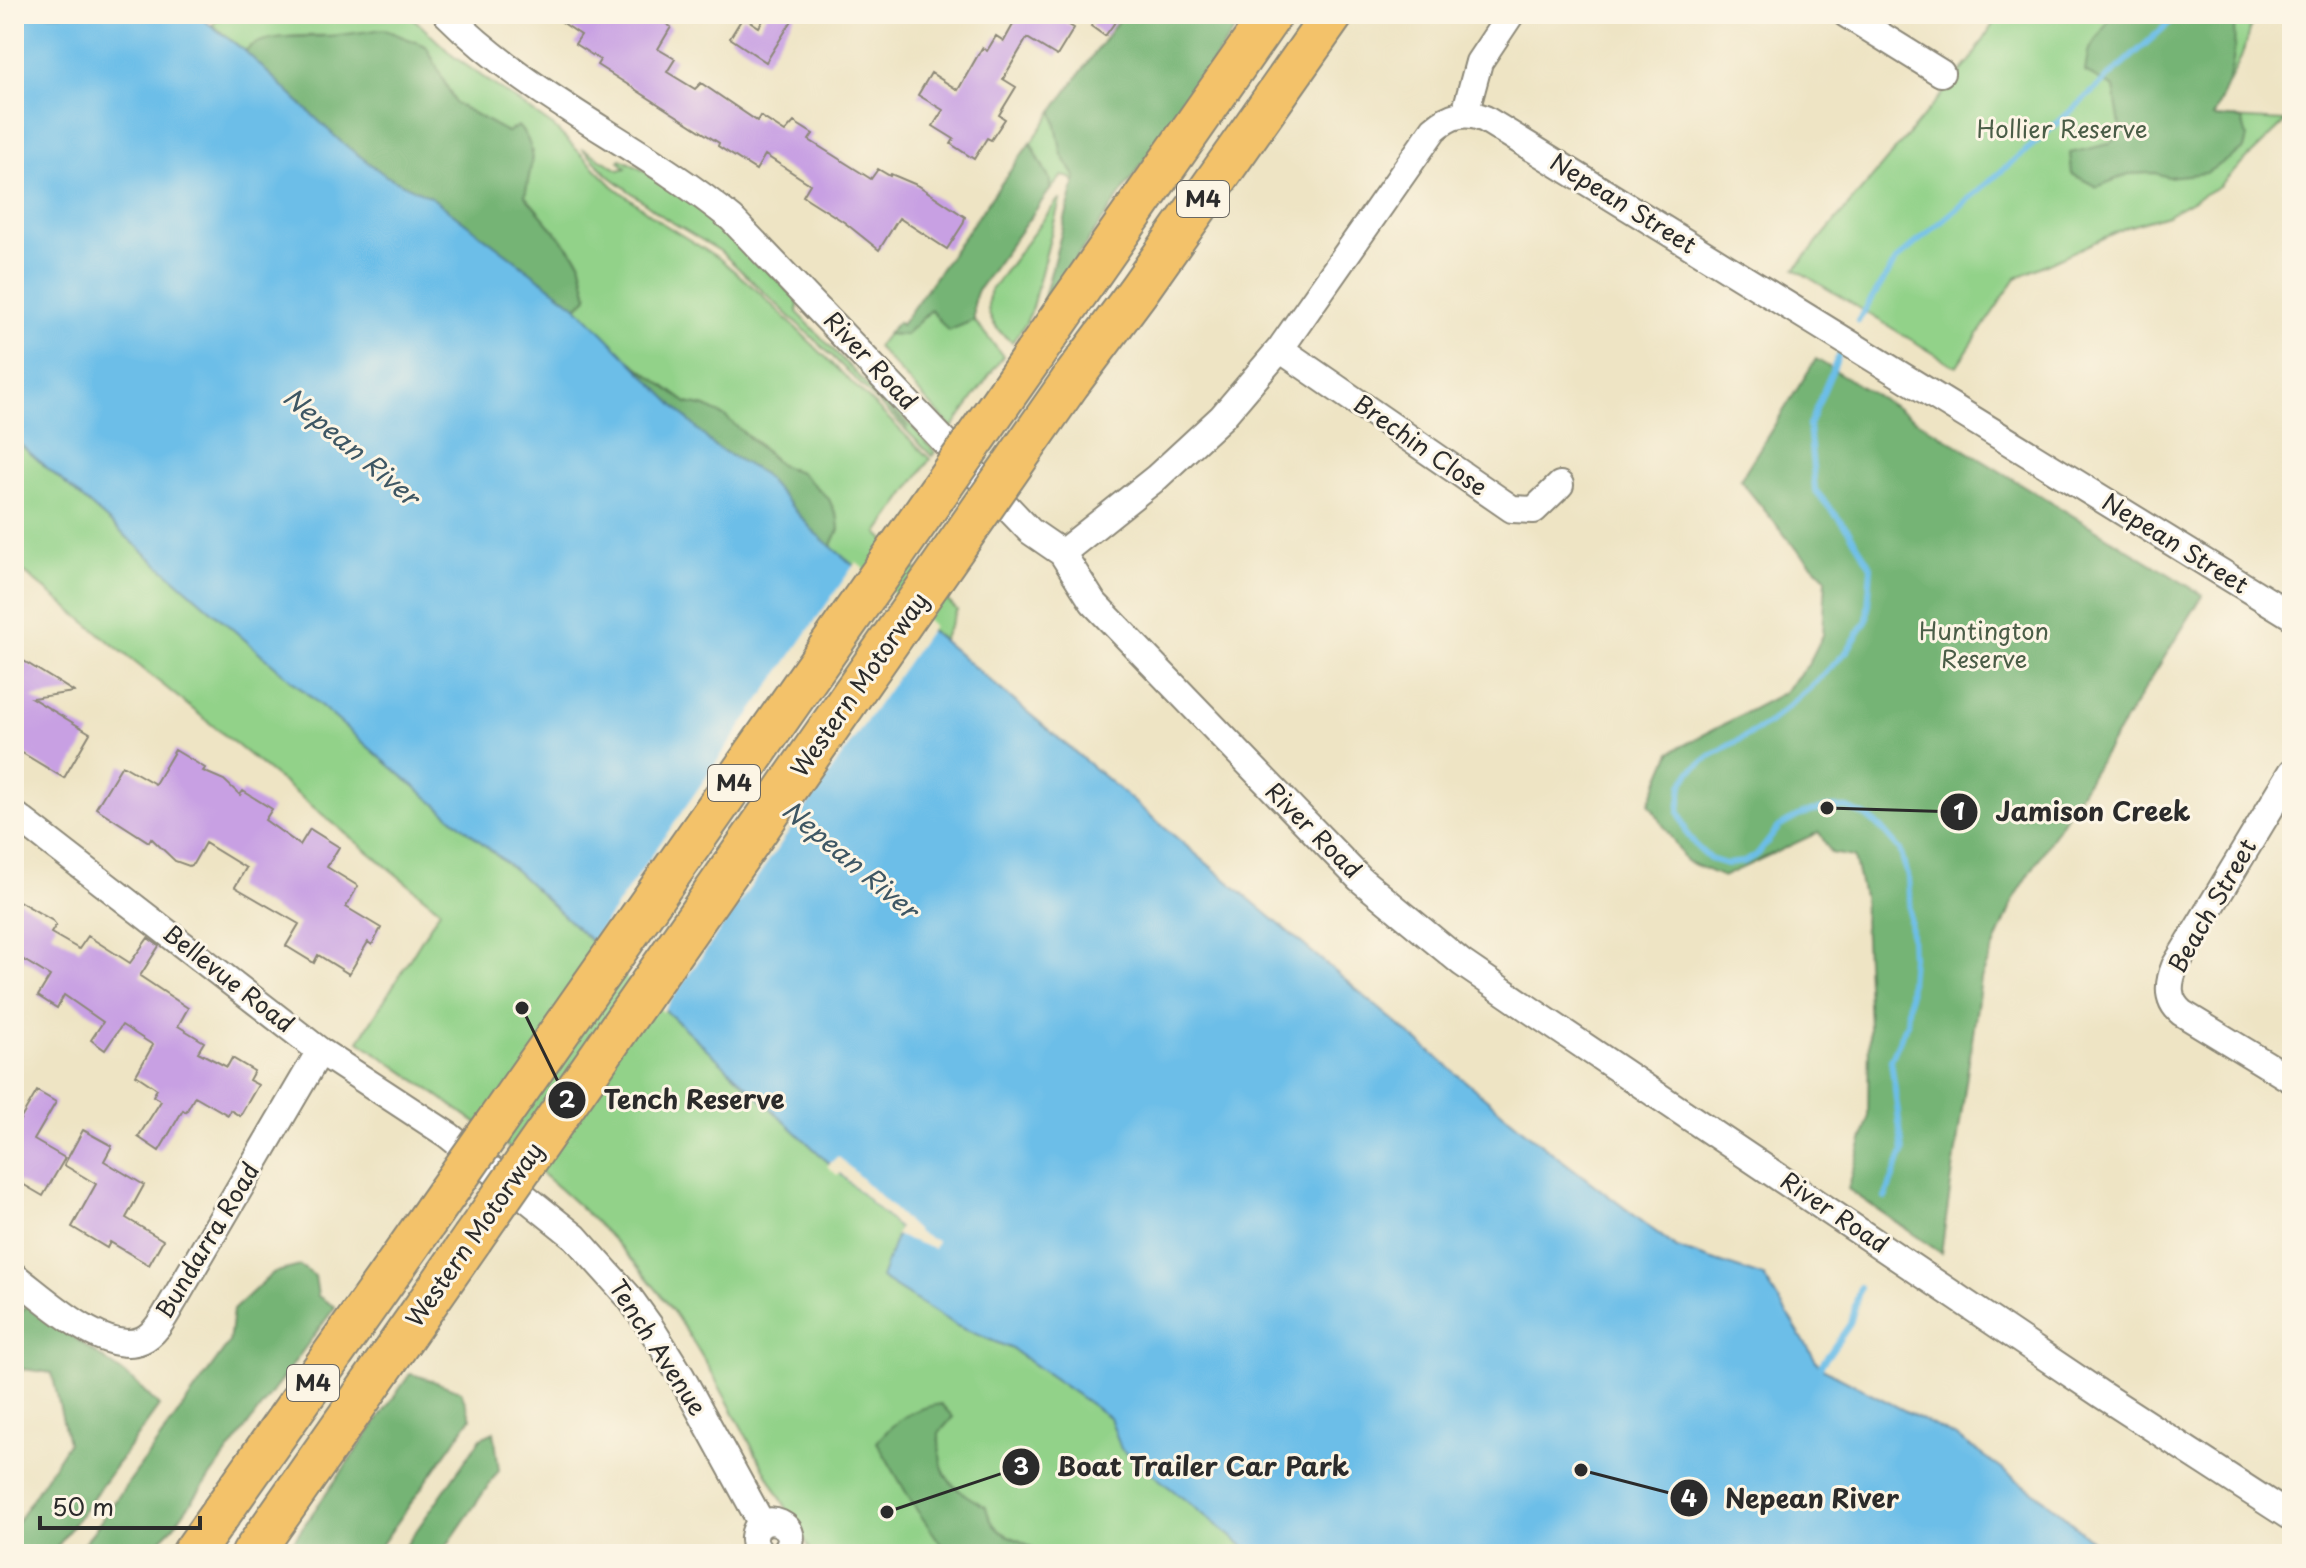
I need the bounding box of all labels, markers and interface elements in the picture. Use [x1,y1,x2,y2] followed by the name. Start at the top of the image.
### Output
[1976,110,2148,146] park label: Hollier Reserve
[1544,143,1704,262] street label: Nepean Street
[1177,181,1229,217] road number: M4
[816,302,927,417] street label: River Road
[275,377,431,516] water label: Nepean River
[1347,385,1495,504] street label: Brechin Close
[2096,483,2256,602] street label: Nepean Street
[781,584,936,784] street label: Western Motorway
[1919,612,2049,676] park label: Huntington Reserve
[708,765,760,801] road number: M4
[1258,773,1371,886] street label: River Road
[1939,787,2206,837] callout: Jamison Creek
[774,790,930,929] water label: Nepean River
[1996,791,2190,830] text: Jamison Creek
[1953,792,1965,828] text: 1
[2158,831,2264,979] street label: Beach Street
[156,914,303,1040] street label: Bellevue Road
[547,1075,800,1125] callout: Tench Reserve
[603,1079,785,1118] text: Tench Reserve
[559,1080,576,1116] text: 2
[396,1134,551,1334] street label: Western Motorway
[146,1155,267,1325] street label: Bundarra Road
[1774,1162,1897,1261] street label: River Road
[601,1272,716,1422] street label: Tench Avenue
[287,1365,339,1401] road number: M4
[1001,1442,1365,1492] callout: Boat Trailer Car Park
[1057,1446,1349,1485] text: Boat Trailer Car Park
[1013,1447,1029,1483] text: 3
[1669,1473,1915,1523] callout: Nepean River
[1725,1478,1900,1517] text: Nepean River
[1681,1479,1697,1515] text: 4
[40,1480,200,1530] scale bar
[52,1488,114,1524] text: 50 m

